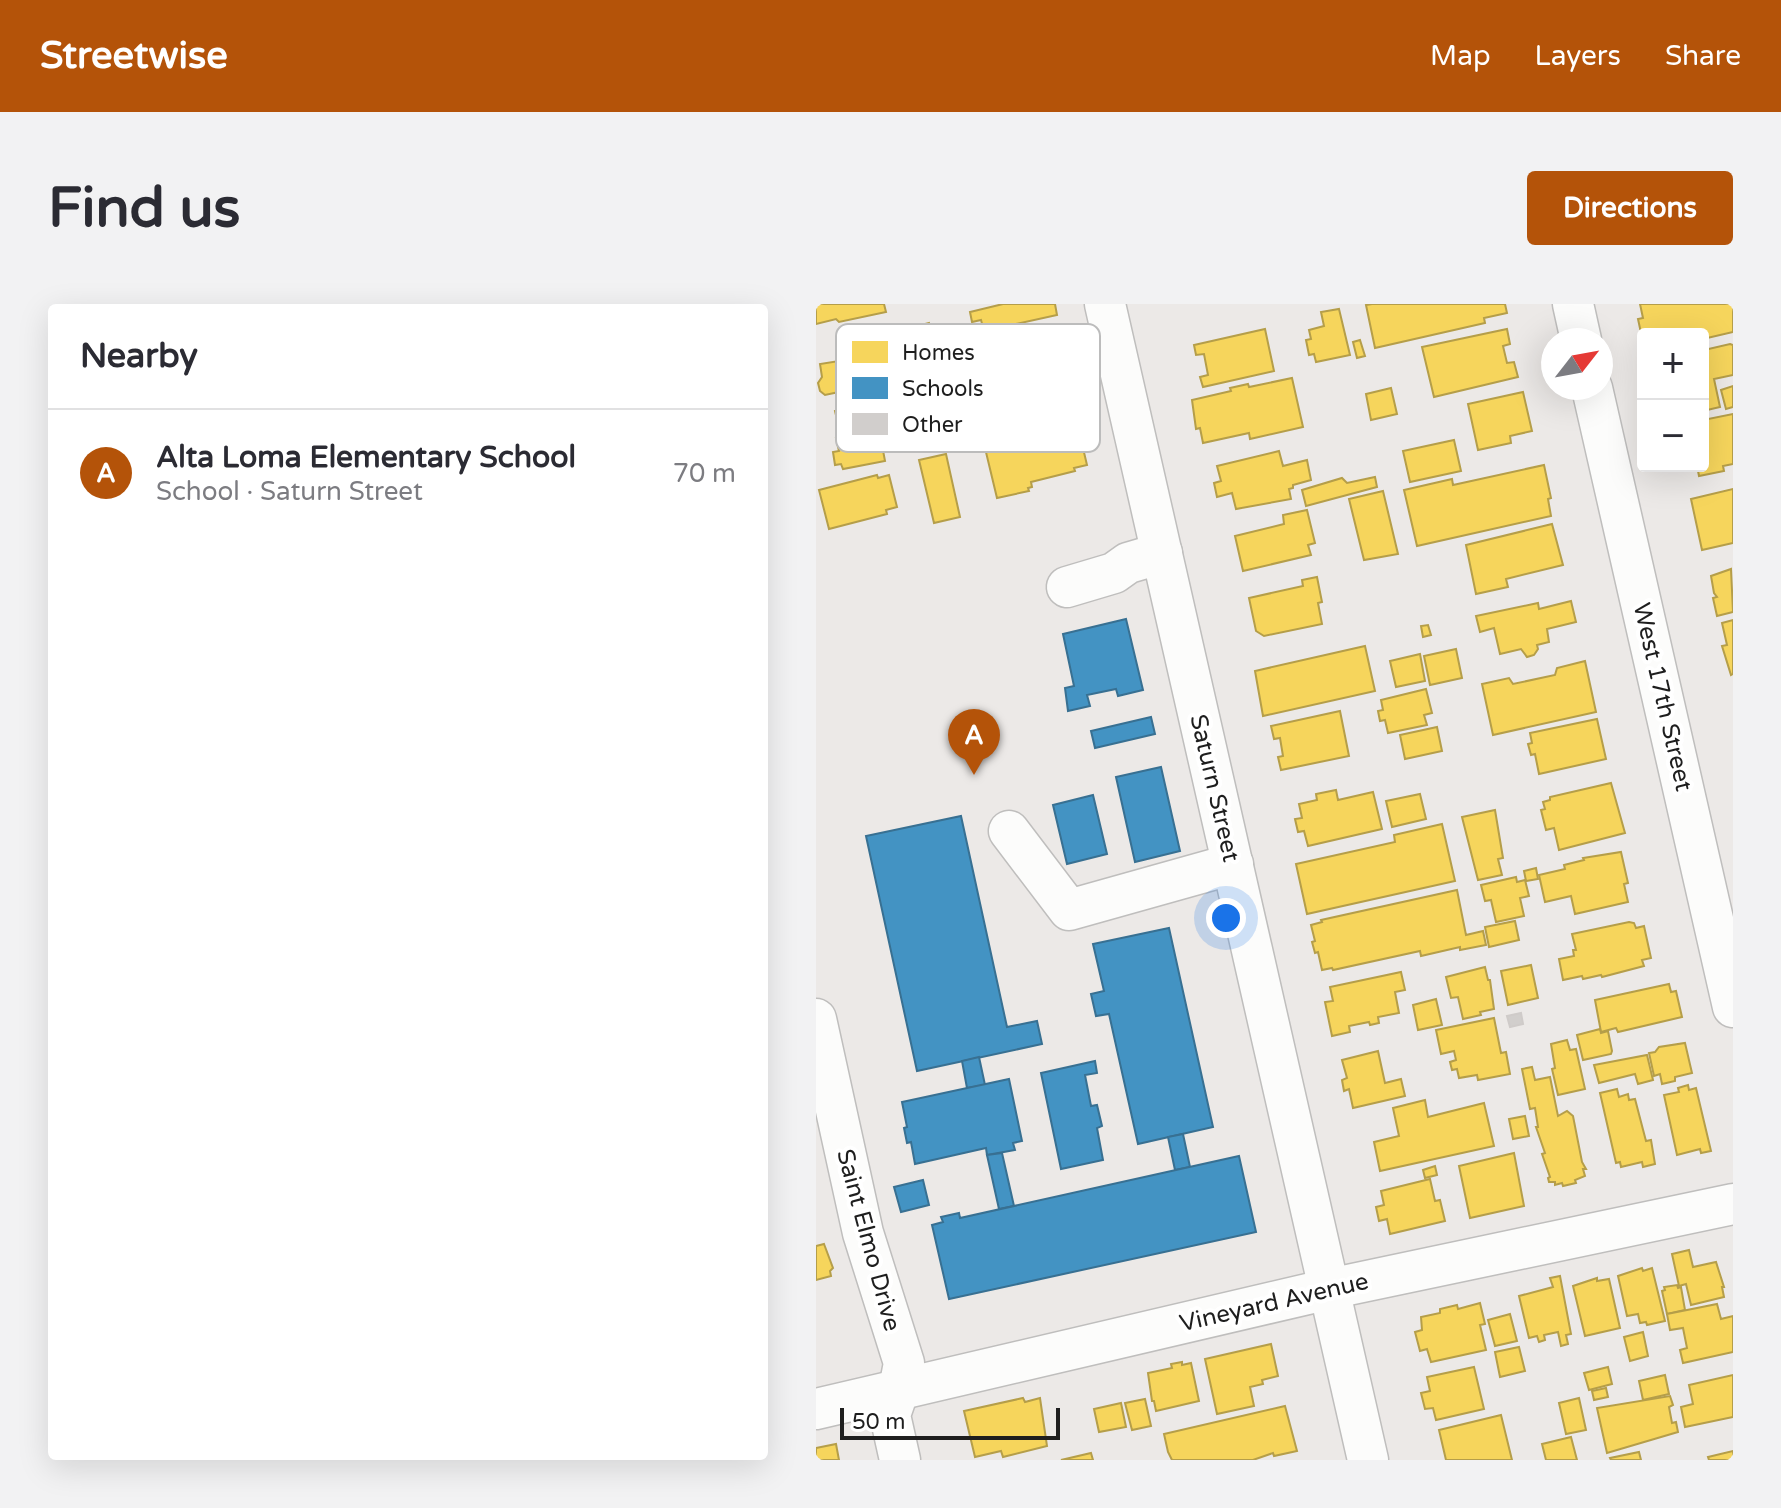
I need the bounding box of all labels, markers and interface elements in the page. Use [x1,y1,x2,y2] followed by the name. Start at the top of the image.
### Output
[40,33,228,79] text: Streetwise
[1430,39,1491,73] text: Map
[1535,39,1621,73] text: Layers
[1665,39,1741,73] text: Share
[1527,171,1733,245] button: Directions
[48,175,240,242] text: Find us
[836,324,1100,452] legend
[1541,328,1613,400] north arrow
[1637,328,1709,472] map controls
[1637,328,1709,400] button: +
[80,336,198,377] text: Nearby
[902,340,975,366] text: Homes
[902,376,983,402] text: Schools
[1637,400,1709,472] button: −
[902,412,963,438] text: Other
[156,439,576,476] text: Alta Loma Elementary School
[96,458,116,489] text: A
[673,458,736,489] text: 70 m
[156,476,423,507] text: School · Saturn Street
[1627,600,1698,794] street label: West 17th Street
[948,709,1000,775] pin: A
[1183,712,1246,865] street label: Saturn Street
[1206,898,1246,938] your location
[830,1146,907,1334] street label: Saint Elmo Drive
[1177,1267,1371,1338] street label: Vineyard Avenue
[840,1404,1060,1440] scale bar
[852,1409,906,1435] text: 50 m

